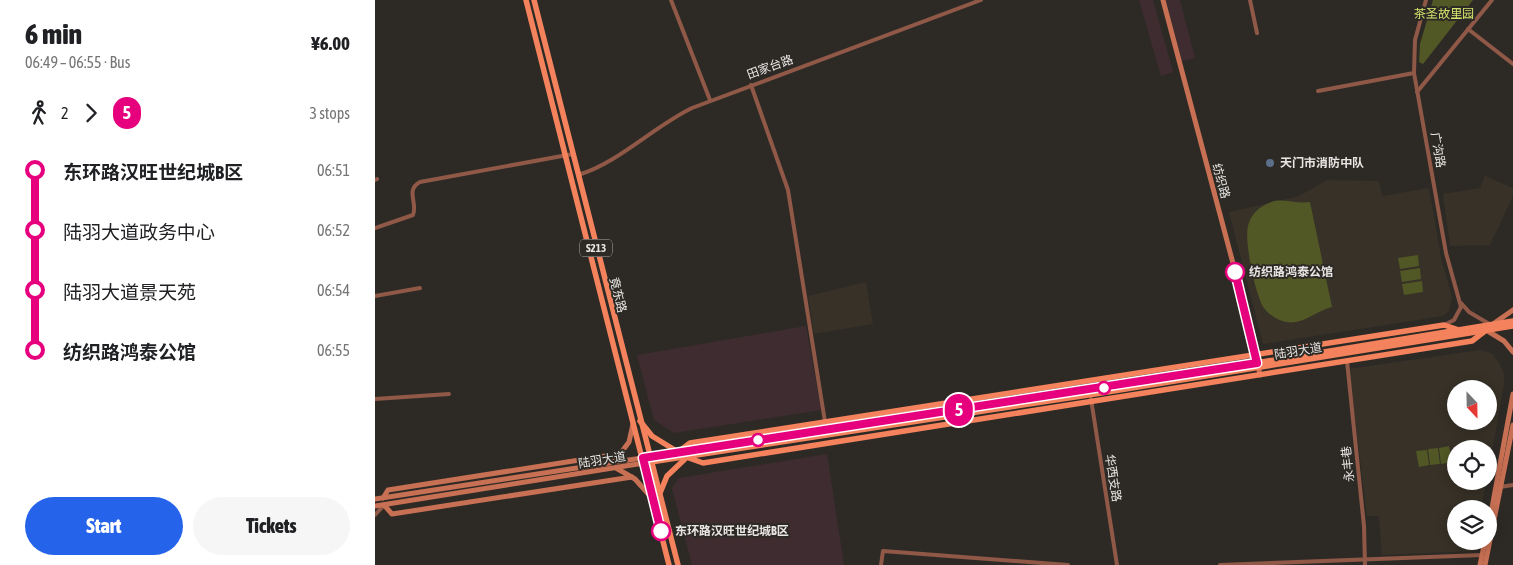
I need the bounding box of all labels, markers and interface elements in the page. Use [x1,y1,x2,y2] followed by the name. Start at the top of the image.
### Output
[1414,7,1474,21] park label: 茶圣故里园
[25,18,82,50] text: 6 min
[311,32,350,54] text: ¥6.00
[745,52,795,82] street label: 田家台路
[25,53,130,71] text: 06:49 – 06:55 · Bus
[25,99,53,127] icon: walk
[77,99,105,127] icon: forward
[123,102,131,123] text: 5
[61,104,69,122] text: 2
[309,104,350,122] text: 3 stops
[1428,131,1448,169] street label: 广沟路
[1280,156,1364,170] place label: 天门市消防中队
[1264,157,1276,169] marker: 天门市消防中队
[63,161,243,183] text: 东环路汉旺世纪城B区
[317,161,350,179] text: 06:51
[1210,162,1232,200] street label: 纺织路
[63,221,215,243] text: 陆羽大道政务中心
[317,221,350,239] text: 06:52
[580,240,612,256] road number: S213
[1225,262,1245,282] marker: 纺织路鸿泰公馆
[1249,265,1333,279] place label: 纺织路鸿泰公馆
[607,276,629,314] street label: 竟东路
[63,281,196,303] text: 陆羽大道景天苑
[317,281,350,299] text: 06:54
[1273,340,1323,362] street label: 陆羽大道
[63,341,196,363] text: 纺织路鸿泰公馆
[317,341,350,359] text: 06:55
[1447,380,1497,430] north arrow
[1447,380,1497,550] map controls
[1097,381,1111,395] unlabelled marker
[943,394,975,426] line badge: 5
[955,399,963,420] text: 5
[751,433,765,447] unlabelled marker
[1447,440,1497,490] button: locate
[1339,445,1357,483] street label: 永丰巷
[577,449,627,471] street label: 陆羽大道
[1102,453,1124,503] street label: 华西支路
[25,497,183,555] button: Start
[193,497,350,555] button: Tickets
[1447,500,1497,550] button: layers
[651,521,671,541] marker: 东环路汉旺世纪城B区
[675,524,789,538] place label: 东环路汉旺世纪城B区

